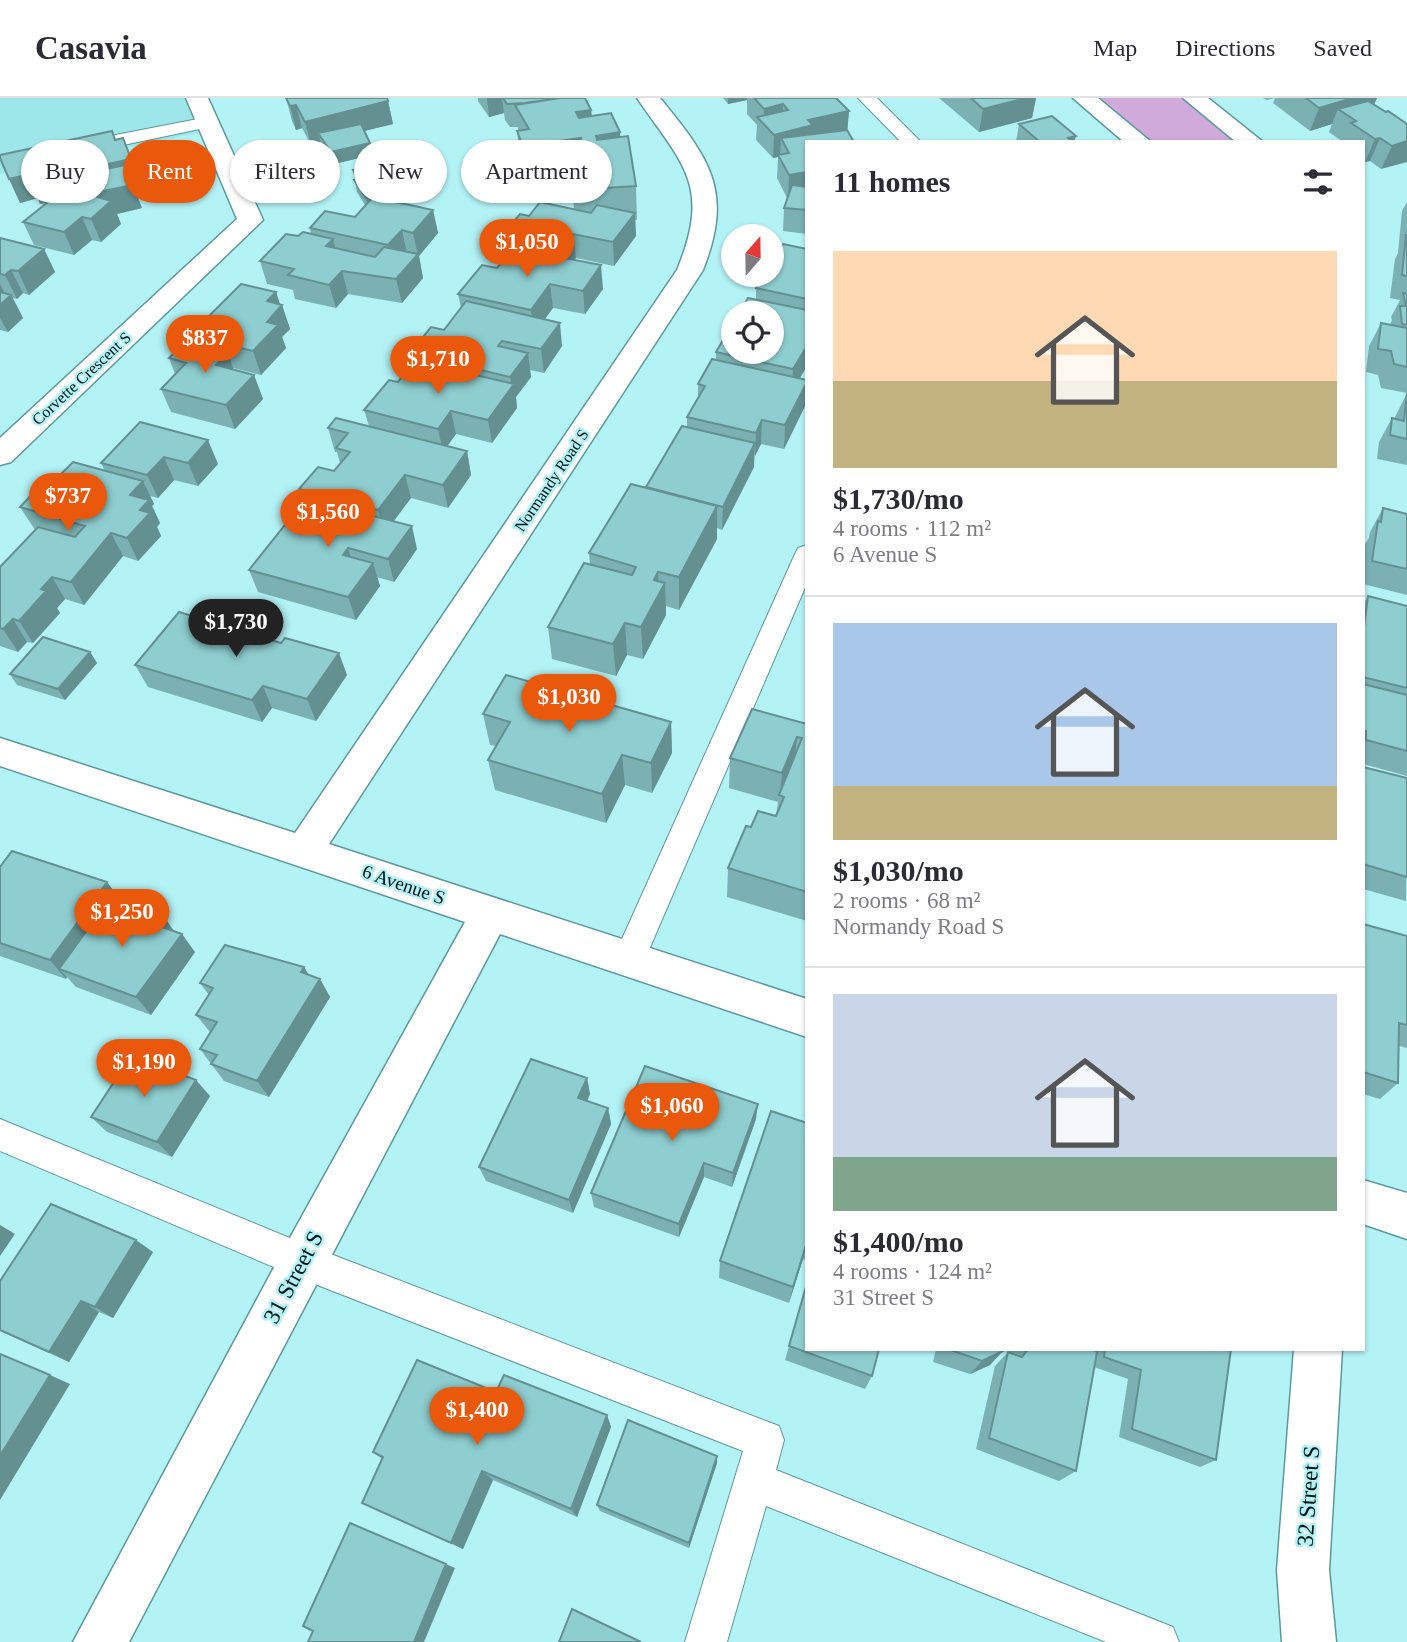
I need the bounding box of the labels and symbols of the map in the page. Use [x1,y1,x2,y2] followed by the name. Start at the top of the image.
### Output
[470,220,584,279] pin: $1,050
[721,224,784,287] north arrow
[164,316,246,375] pin: $837
[29,329,134,428] street label: Corvette Crescent S
[381,336,495,396] pin: $1,710
[511,426,593,535] street label: Normandy Road S
[27,474,109,533] pin: $737
[271,490,385,549] pin: $1,560
[179,600,293,659] pin: $1,730
[512,674,626,734] pin: $1,030
[360,861,448,908] street label: 6 Avenue S
[65,890,179,949] pin: $1,250
[87,1040,201,1099] pin: $1,190
[615,1084,729,1143] pin: $1,060
[259,1227,328,1328] street label: 31 Street S
[420,1388,534,1447] pin: $1,400
[1293,1445,1324,1547] street label: 32 Street S

